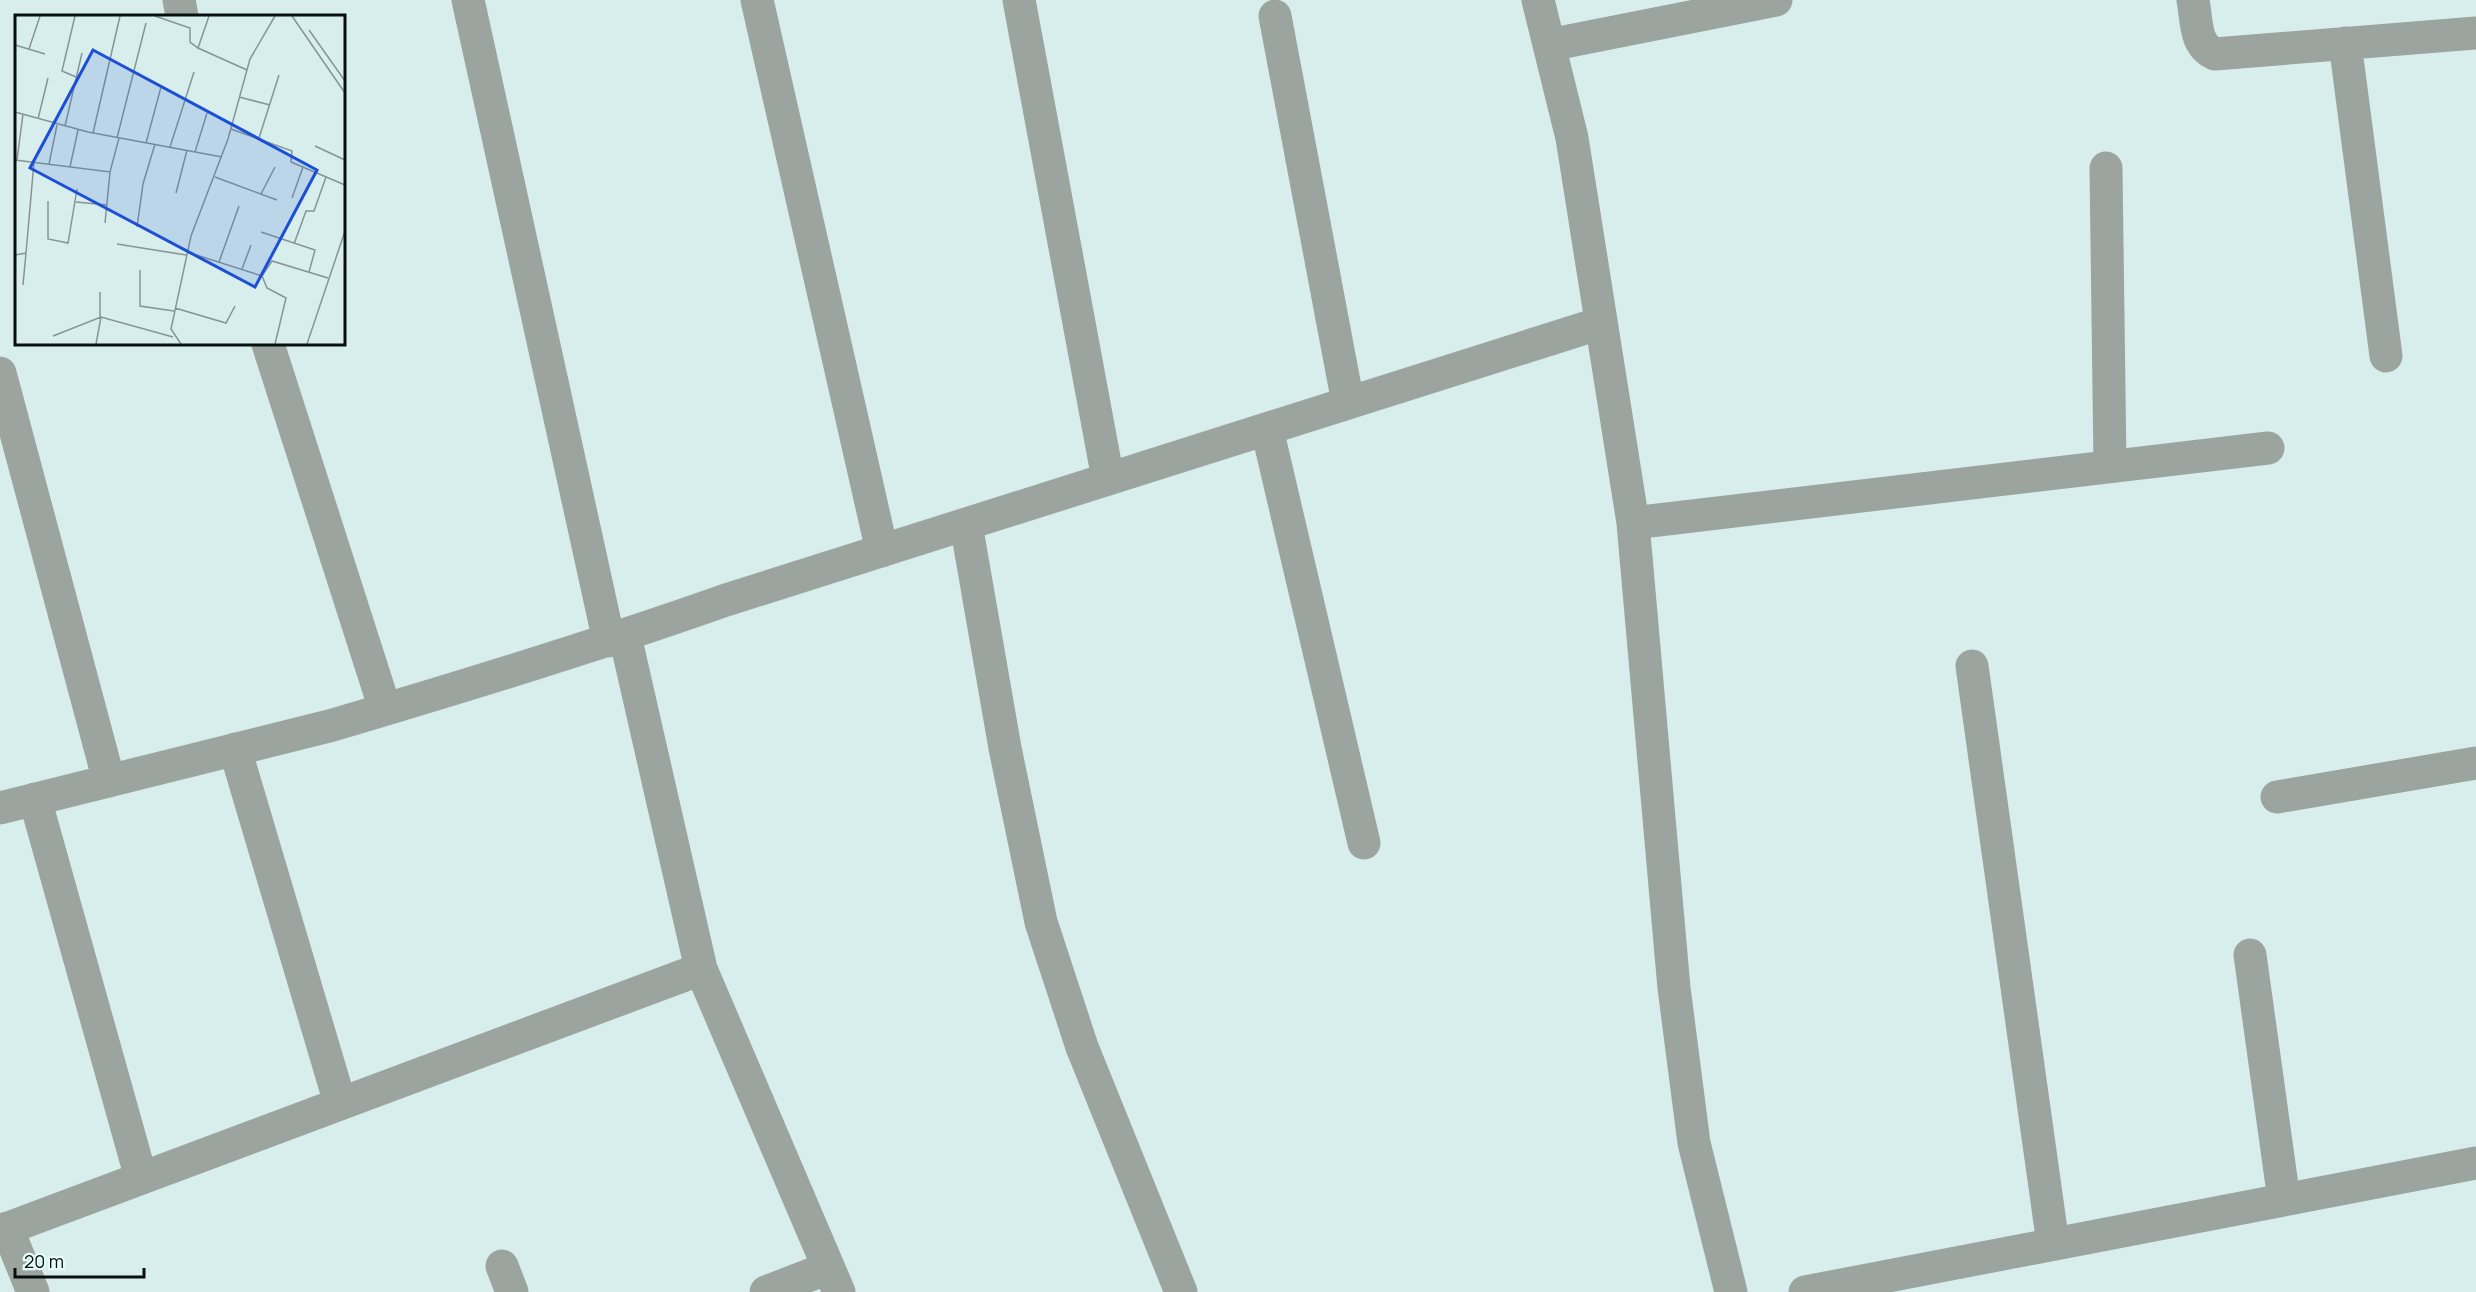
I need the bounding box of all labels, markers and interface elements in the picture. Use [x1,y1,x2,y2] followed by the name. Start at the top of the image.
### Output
[15,15,345,345] inset map
[15,1241,144,1279] scale bar
[24,1249,64,1273] text: 20 m

